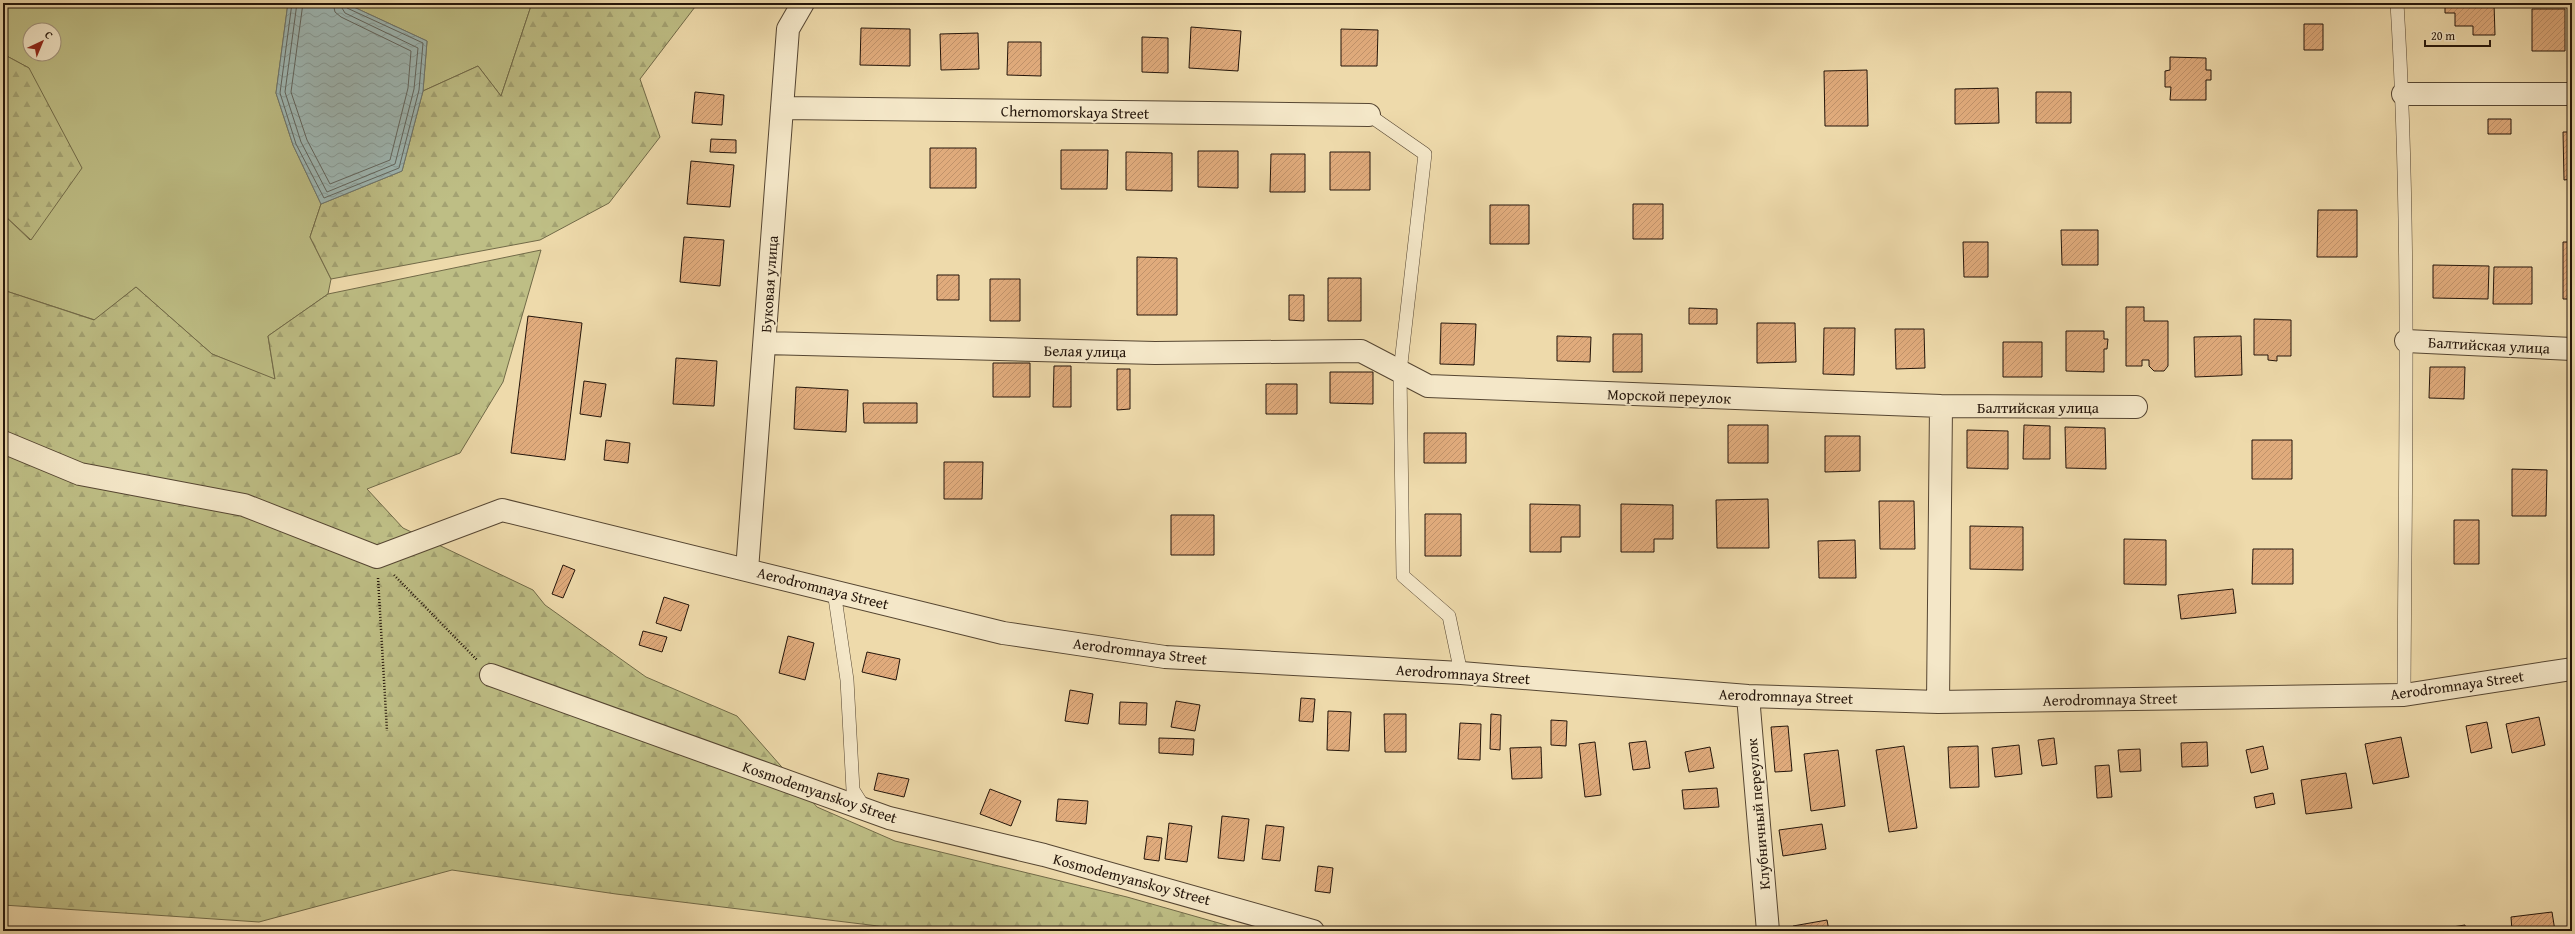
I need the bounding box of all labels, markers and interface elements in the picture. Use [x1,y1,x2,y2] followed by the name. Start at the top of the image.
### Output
[22,22,62,62] north arrow
[2425,22,2490,48] scale bar
[41,27,57,43] text: С
[2431,27,2455,44] text: 20 m
[1001,100,1150,124] street label: Chernomorskaya Street
[755,234,783,333] street label: Буковая улица
[2428,331,2551,359] street label: Балтийская улица
[1044,340,1127,362] street label: Белая улица
[1607,383,1731,409] street label: Морской переулок
[1977,397,2100,418] street label: Балтийская улица
[755,562,892,615] street label: Aerodromnaya Street
[1072,632,1209,670] street label: Aerodromnaya Street
[1395,659,1532,689] street label: Aerodromnaya Street
[2389,665,2526,705] street label: Aerodromnaya Street
[1718,683,1854,709] street label: Aerodromnaya Street
[2042,687,2178,711] street label: Aerodromnaya Street
[1741,737,1775,891] street label: Клубничный переулок
[740,756,901,829] street label: Kosmodemyanskoy Street
[1051,848,1214,910] street label: Kosmodemyanskoy Street

